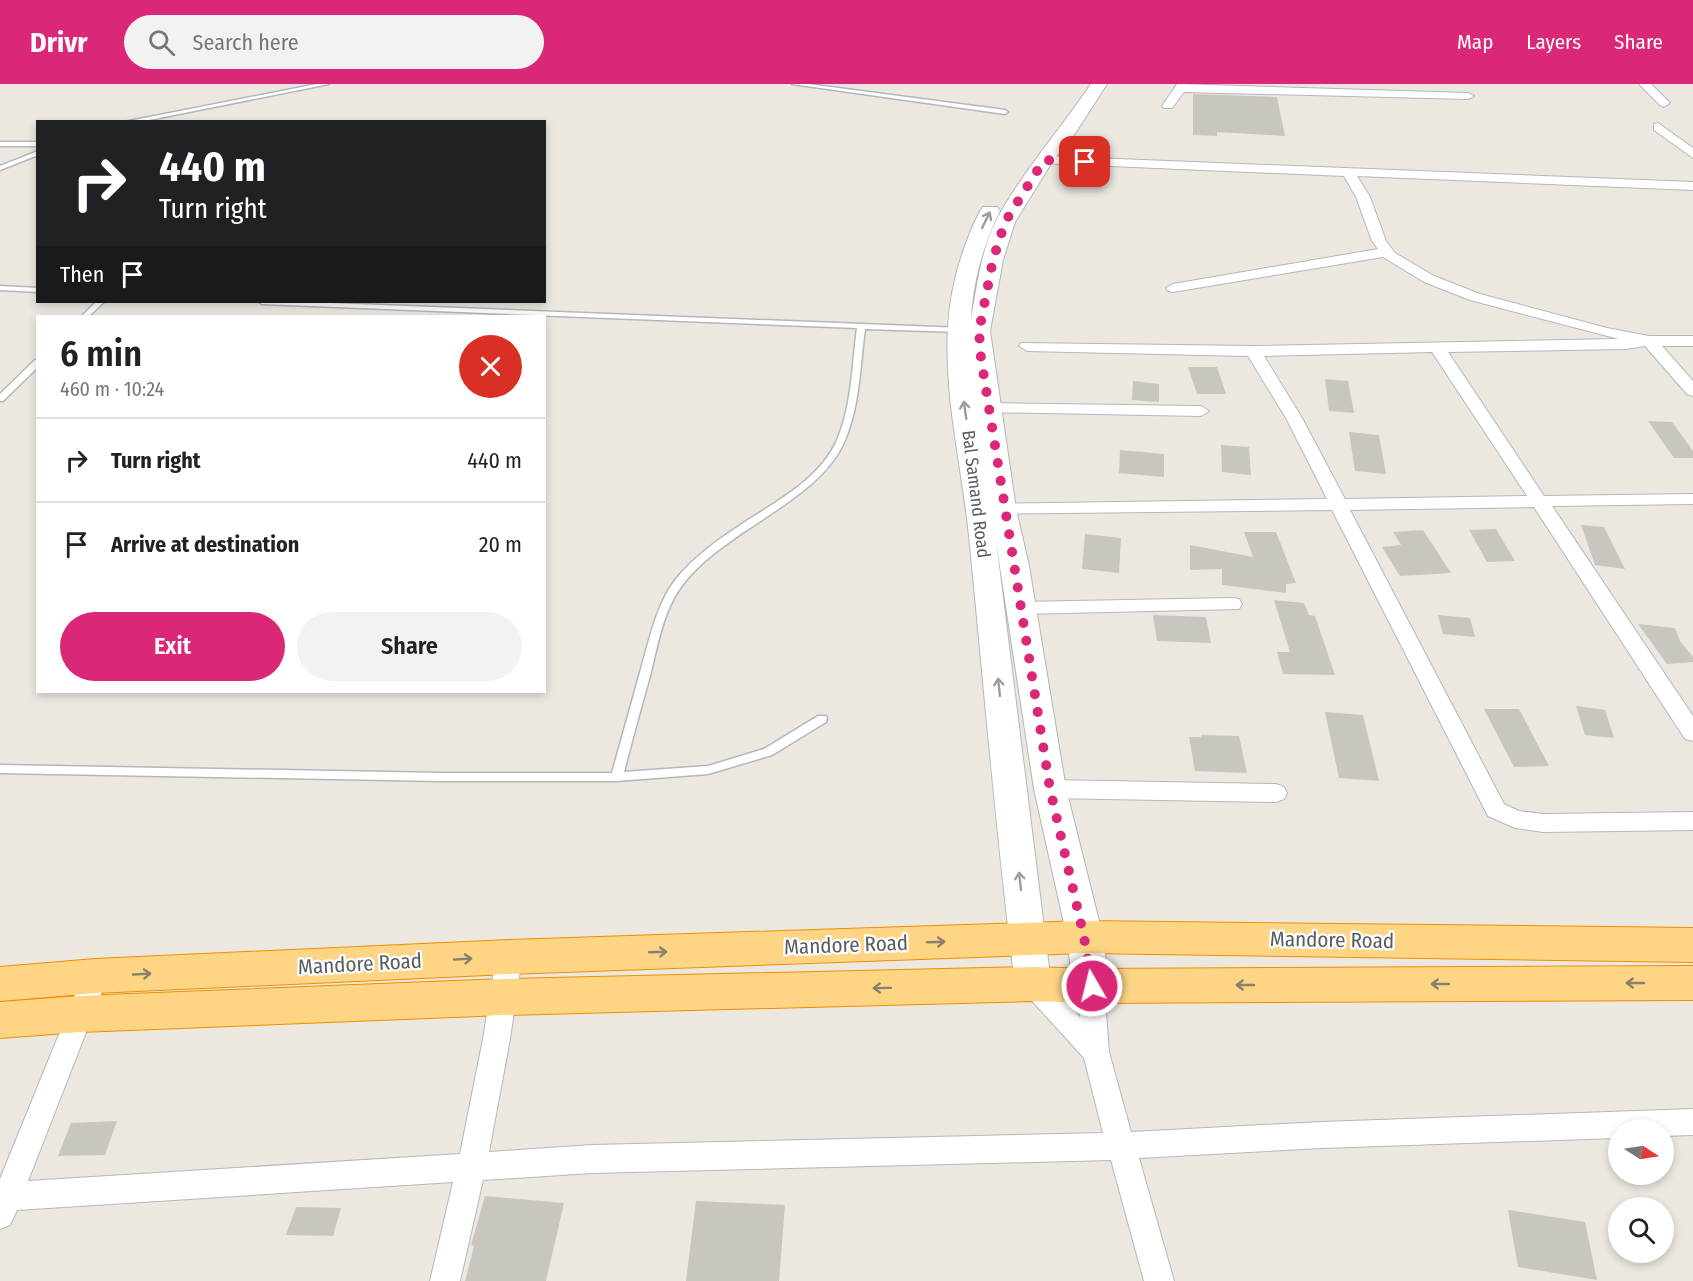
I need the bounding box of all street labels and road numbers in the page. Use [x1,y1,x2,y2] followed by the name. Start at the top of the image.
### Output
[957,429,995,559] street label: Bal Samand Road
[1270,926,1394,954] street label: Mandore Road
[783,930,909,960] street label: Mandore Road
[297,948,423,980] street label: Mandore Road

